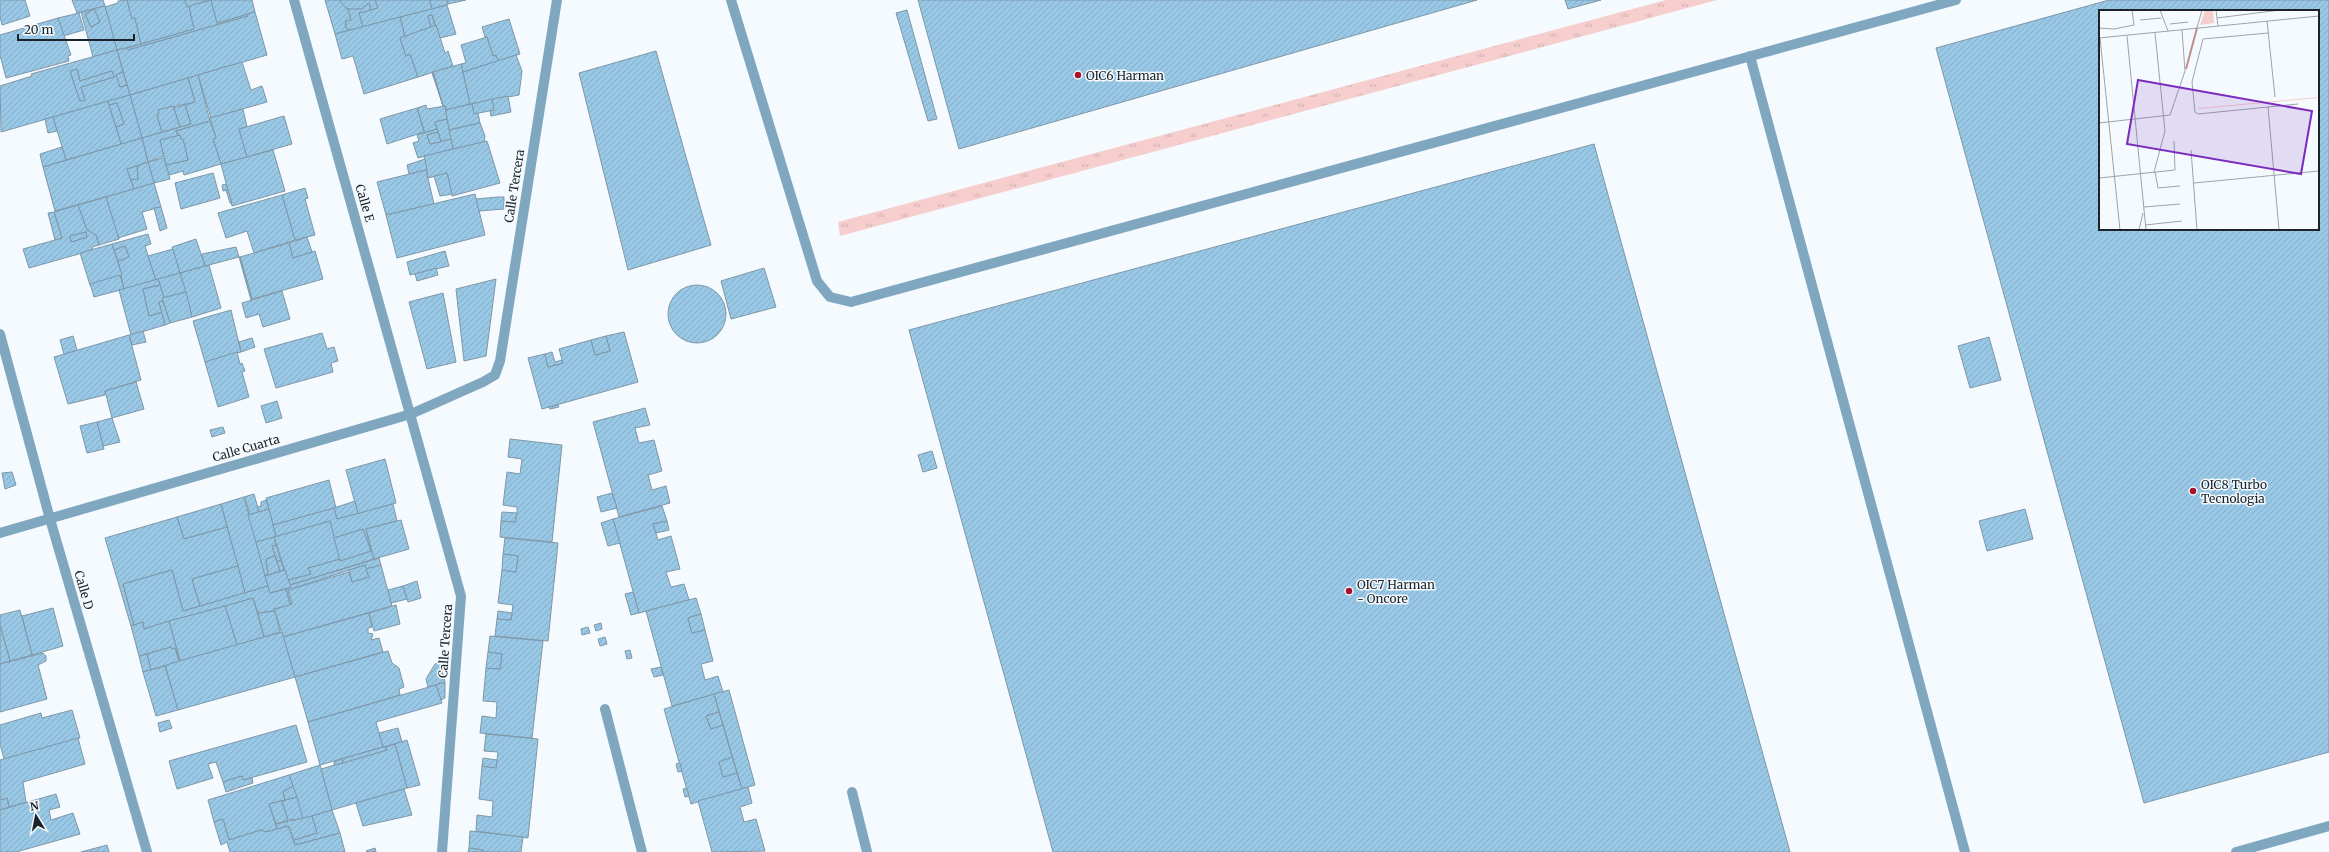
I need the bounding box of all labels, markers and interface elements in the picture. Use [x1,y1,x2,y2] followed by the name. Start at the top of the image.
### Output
[2099,10,2319,230] inset map
[18,16,134,42] scale bar
[24,22,53,37] text: 20 m
[1086,68,1164,83] place label: OIC6 Harman
[1073,70,1083,80] marker: OIC6 Harman
[501,148,527,224] street label: Calle Tercera
[352,182,378,224] street label: Calle E
[211,431,282,465] street label: Calle Cuarta
[2201,477,2267,506] place label: OIC8 Turbo Tecnologia
[2188,486,2198,496] marker: OIC8 Turbo Tecnologia
[71,569,97,611] street label: Calle D
[1357,577,1435,606] place label: OIC7 Harman - Oncore
[1344,586,1354,596] marker: OIC7 Harman - Oncore
[435,603,455,679] street label: Calle Tercera
[16,796,56,836] north arrow
[29,798,40,814] text: N

